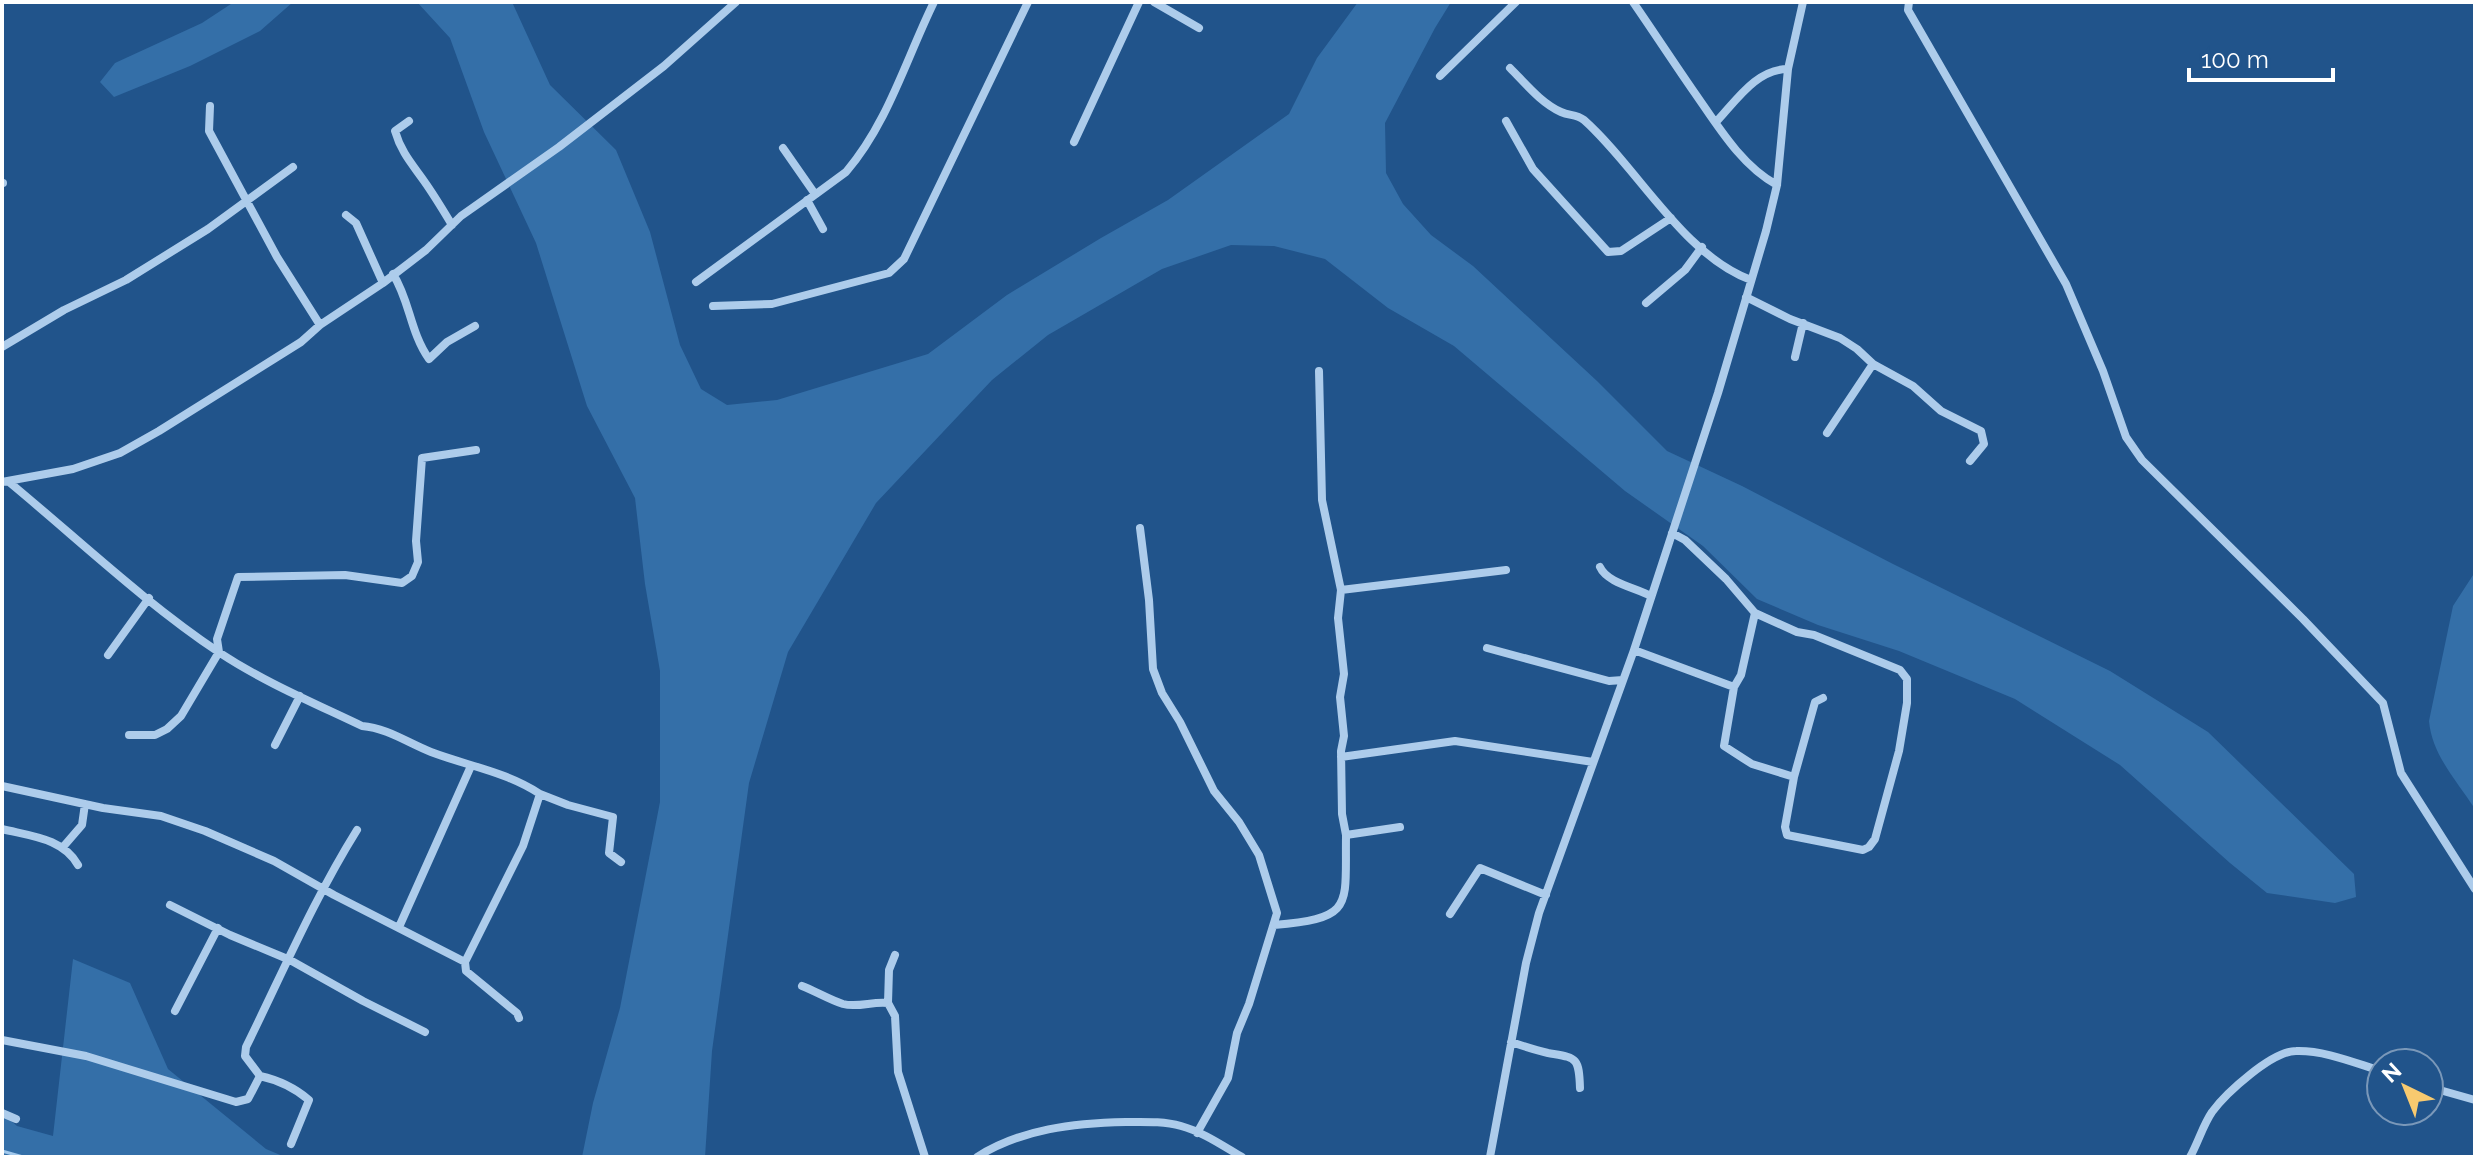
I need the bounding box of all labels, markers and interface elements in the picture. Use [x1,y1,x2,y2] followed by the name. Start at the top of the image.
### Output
[2189,32,2333,82] scale bar
[2201,45,2269,74] text: 100 m
[2365,1047,2445,1127] north arrow
[2376,1057,2406,1088] text: N

